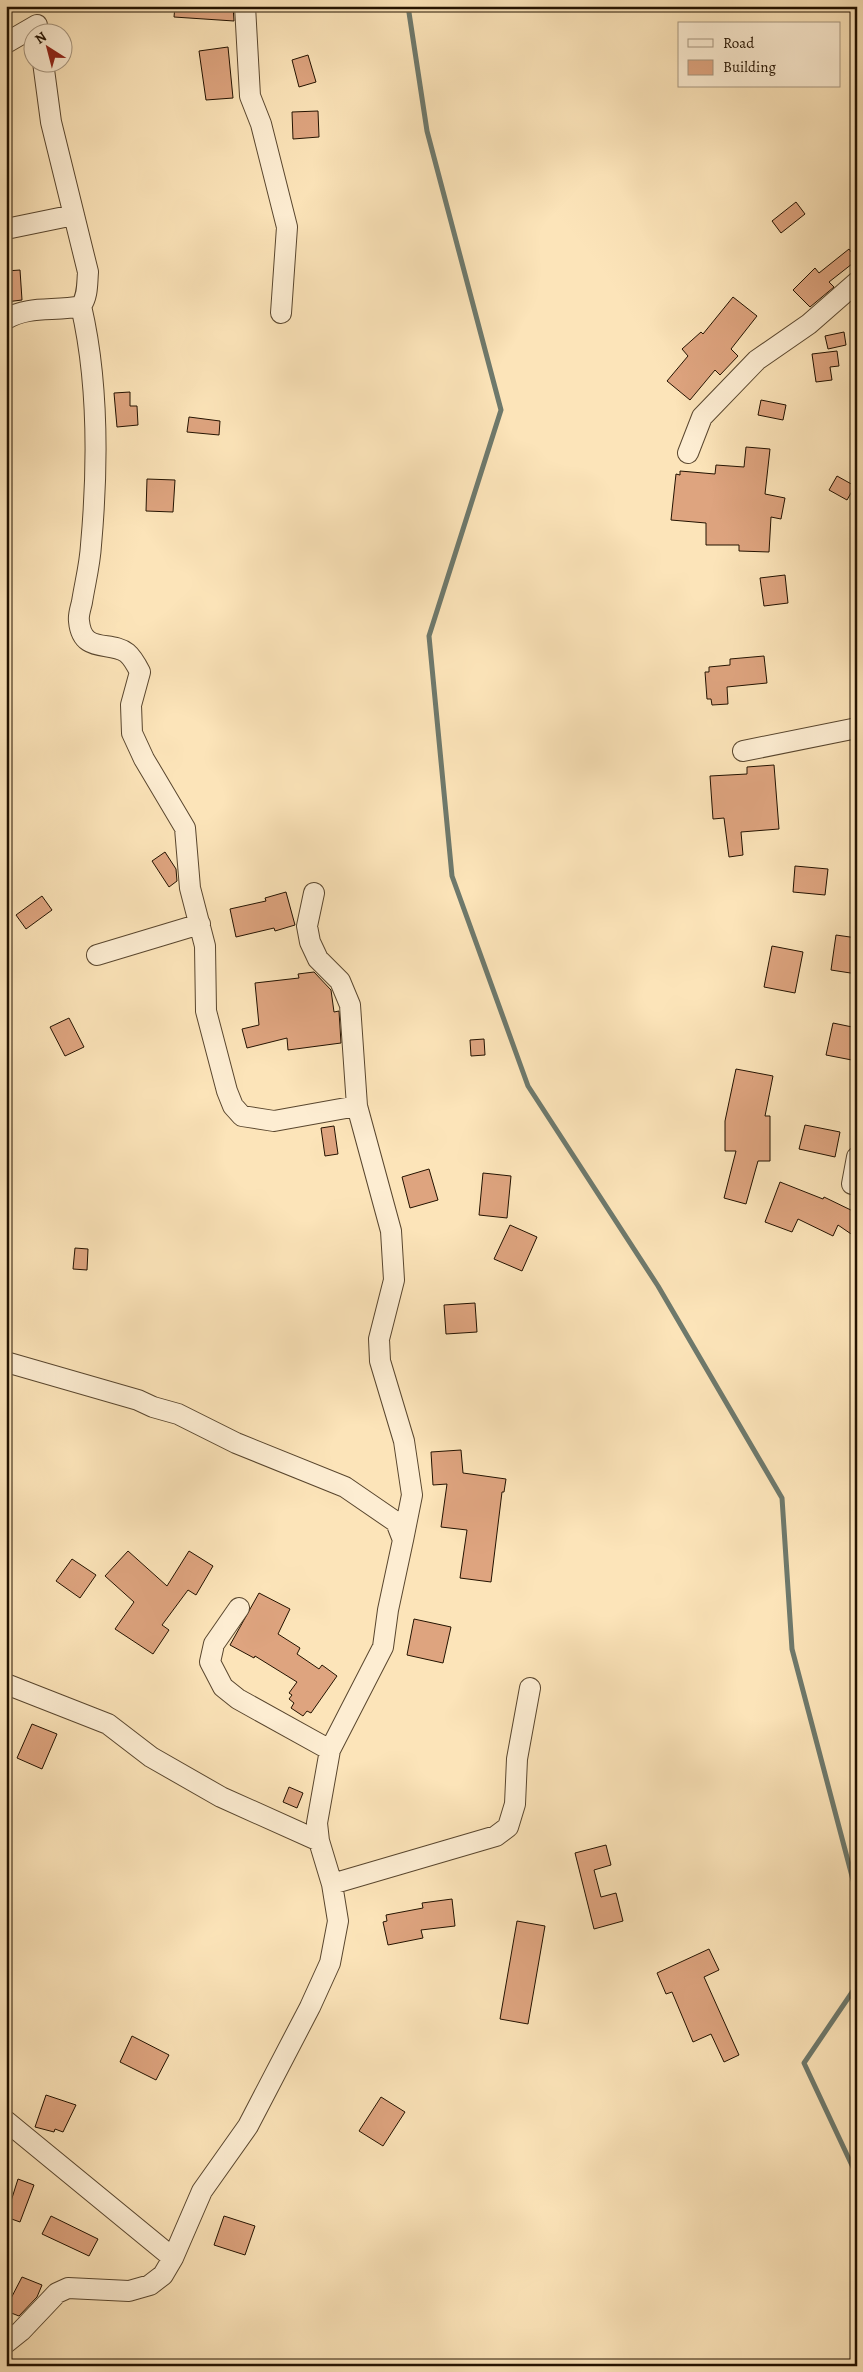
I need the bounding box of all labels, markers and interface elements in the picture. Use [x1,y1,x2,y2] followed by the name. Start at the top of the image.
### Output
[22,22,72,72] north arrow
[678,22,840,88] legend
[31,27,50,49] text: N
[723,33,755,53] text: Road
[723,57,776,77] text: Building

